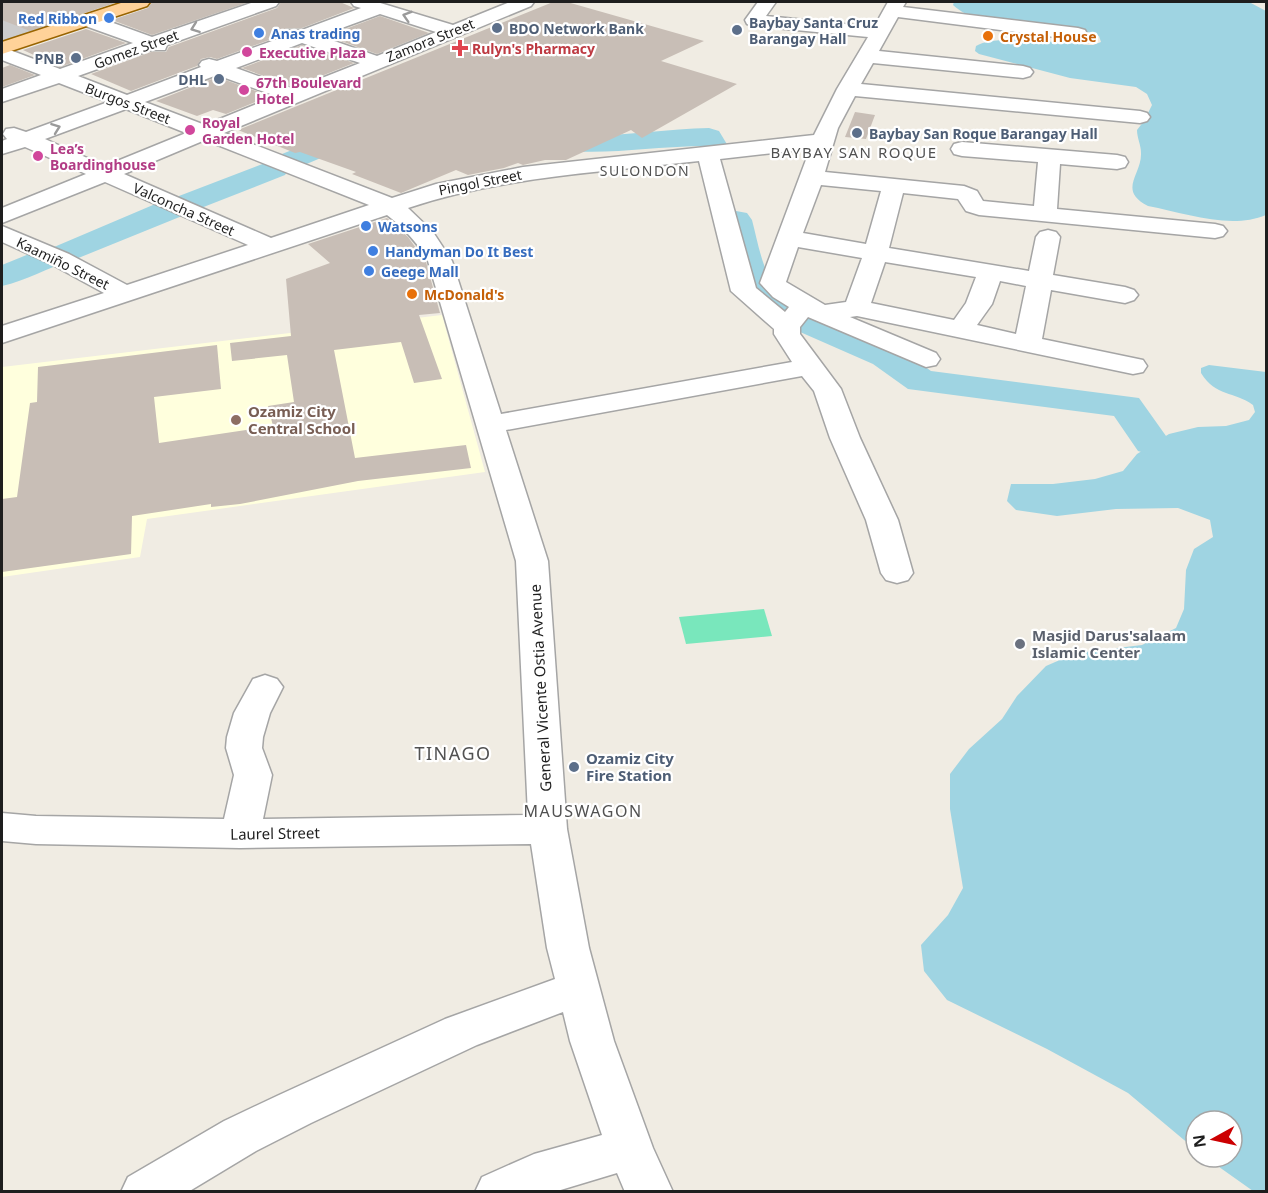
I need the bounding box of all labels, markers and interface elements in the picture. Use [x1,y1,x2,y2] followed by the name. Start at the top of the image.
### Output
[18,9,97,28] place label: Red Ribbon
[102,11,116,25] marker: Red Ribbon
[402,11,413,23] one-way arrow
[749,13,878,48] place label: Baybay Santa Cruz Barangay Hall
[383,14,477,66] street label: Zamora Street
[509,19,644,38] place label: BDO Network Bank
[190,20,201,33] one-way arrow
[490,21,504,35] marker: BDO Network Bank
[730,23,744,37] marker: Baybay Santa Cruz Barangay Hall
[271,24,360,43] place label: Anas trading
[91,25,181,73] street label: Gomez Street
[252,26,266,40] marker: Anas trading
[1000,27,1097,46] place label: Crystal House
[981,29,995,43] marker: Crystal House
[472,39,595,58] place label: Rulyn's Pharmacy
[453,41,467,55] marker: Rulyn's Pharmacy
[259,43,366,62] place label: Executive Plaza
[240,45,254,59] marker: Executive Plaza
[35,49,64,68] place label: PNB
[69,51,83,65] marker: PNB
[178,70,207,89] place label: DHL
[212,72,226,86] marker: DHL
[256,73,361,108] place label: 67th Boulevard Hotel
[83,78,173,128] street label: Burgos Street
[237,83,251,97] marker: 67th Boulevard Hotel
[202,113,295,148] place label: Royal Garden Hotel
[50,123,61,135] one-way arrow
[183,123,197,137] marker: Royal Garden Hotel
[869,124,1098,143] place label: Baybay San Roque Barangay Hall
[850,126,864,140] marker: Baybay San Roque Barangay Hall
[50,139,156,174] place label: Lea’s Boardinghouse
[771,142,937,162] district label: BAYBAY SAN ROQUE
[31,149,45,163] marker: Lea’s Boardinghouse
[600,161,690,180] district label: SULONDON
[437,165,523,199] street label: Pingol Street
[130,178,238,240] street label: Valconcha Street
[378,217,438,236] place label: Watsons
[359,219,373,233] marker: Watsons
[13,232,113,294] street label: Kaamiño Street
[385,242,533,261] place label: Handyman Do It Best
[366,244,380,258] marker: Handyman Do It Best
[381,262,459,281] place label: Geege Mall
[362,264,376,278] marker: Geege Mall
[424,285,504,304] place label: McDonald's
[405,287,419,301] marker: McDonald's
[248,401,356,438] place label: Ozamiz City Central School
[229,413,243,427] marker: Ozamiz City Central School
[525,584,555,792] street label: General Vicente Ostia Avenue
[1032,625,1186,662] place label: Masjid Darus'salaam Islamic Center
[1013,637,1027,651] marker: Masjid Darus'salaam Islamic Center
[414,741,492,765] district label: TINAGO
[586,748,674,785] place label: Ozamiz City Fire Station
[567,760,581,774] marker: Ozamiz City Fire Station
[523,800,643,822] district label: MAUSWAGON
[230,822,321,844] street label: Laurel Street
[1184,1109,1244,1169] north arrow
[1187,1133,1211,1149] text: N

